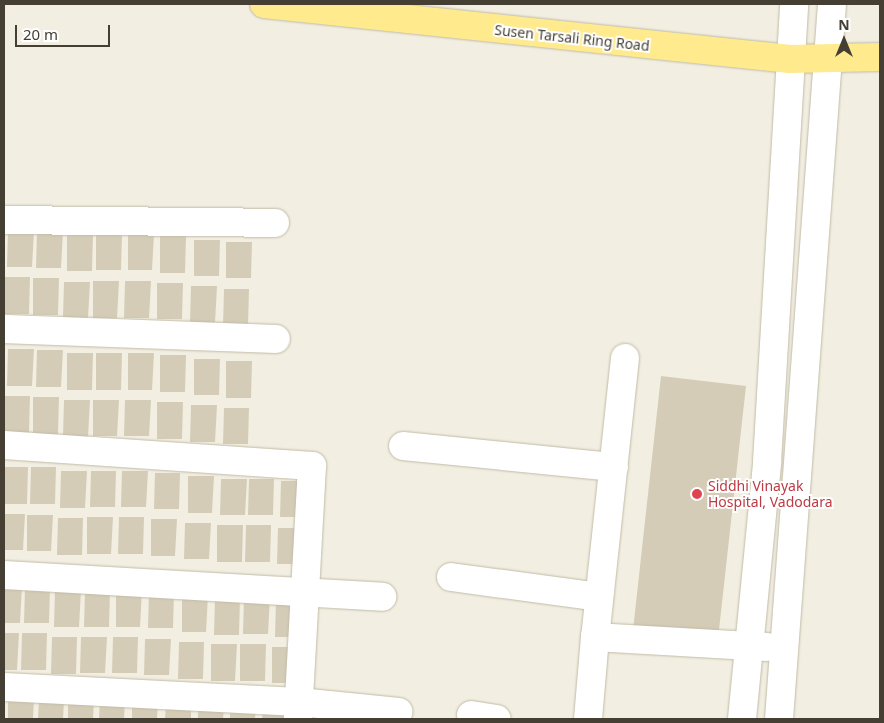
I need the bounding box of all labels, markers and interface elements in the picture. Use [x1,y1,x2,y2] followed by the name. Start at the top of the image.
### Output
[18,15,112,47] scale bar
[819,15,869,65] north arrow
[838,15,850,34] text: N
[494,22,650,54] street label: Susen Tarsali Ring Road
[23,24,58,44] text: 20 m
[708,478,833,511] place label: Siddhi Vinayak Hospital, Vadodara
[690,487,704,501] marker: Siddhi Vinayak Hospital, Vadodara

